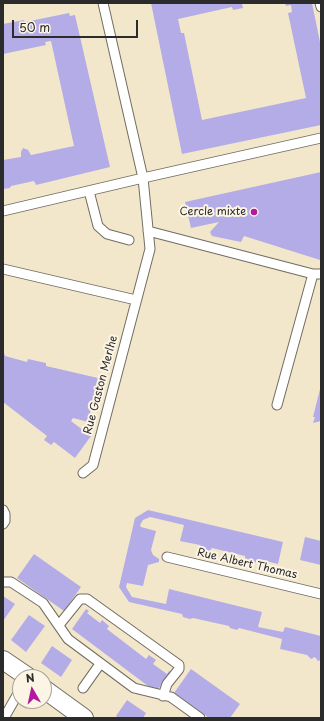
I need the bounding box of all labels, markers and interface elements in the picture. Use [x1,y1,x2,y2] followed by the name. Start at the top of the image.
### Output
[14,12,140,38] scale bar
[19,18,50,36] text: 50 m
[179,205,246,219] place label: Cercle mixte
[249,207,259,217] marker: Cercle mixte
[81,334,121,436] street label: Rue Gaston Merlhe
[196,546,298,582] street label: Rue Albert Thomas
[12,669,52,709] north arrow
[25,669,36,687] text: N

